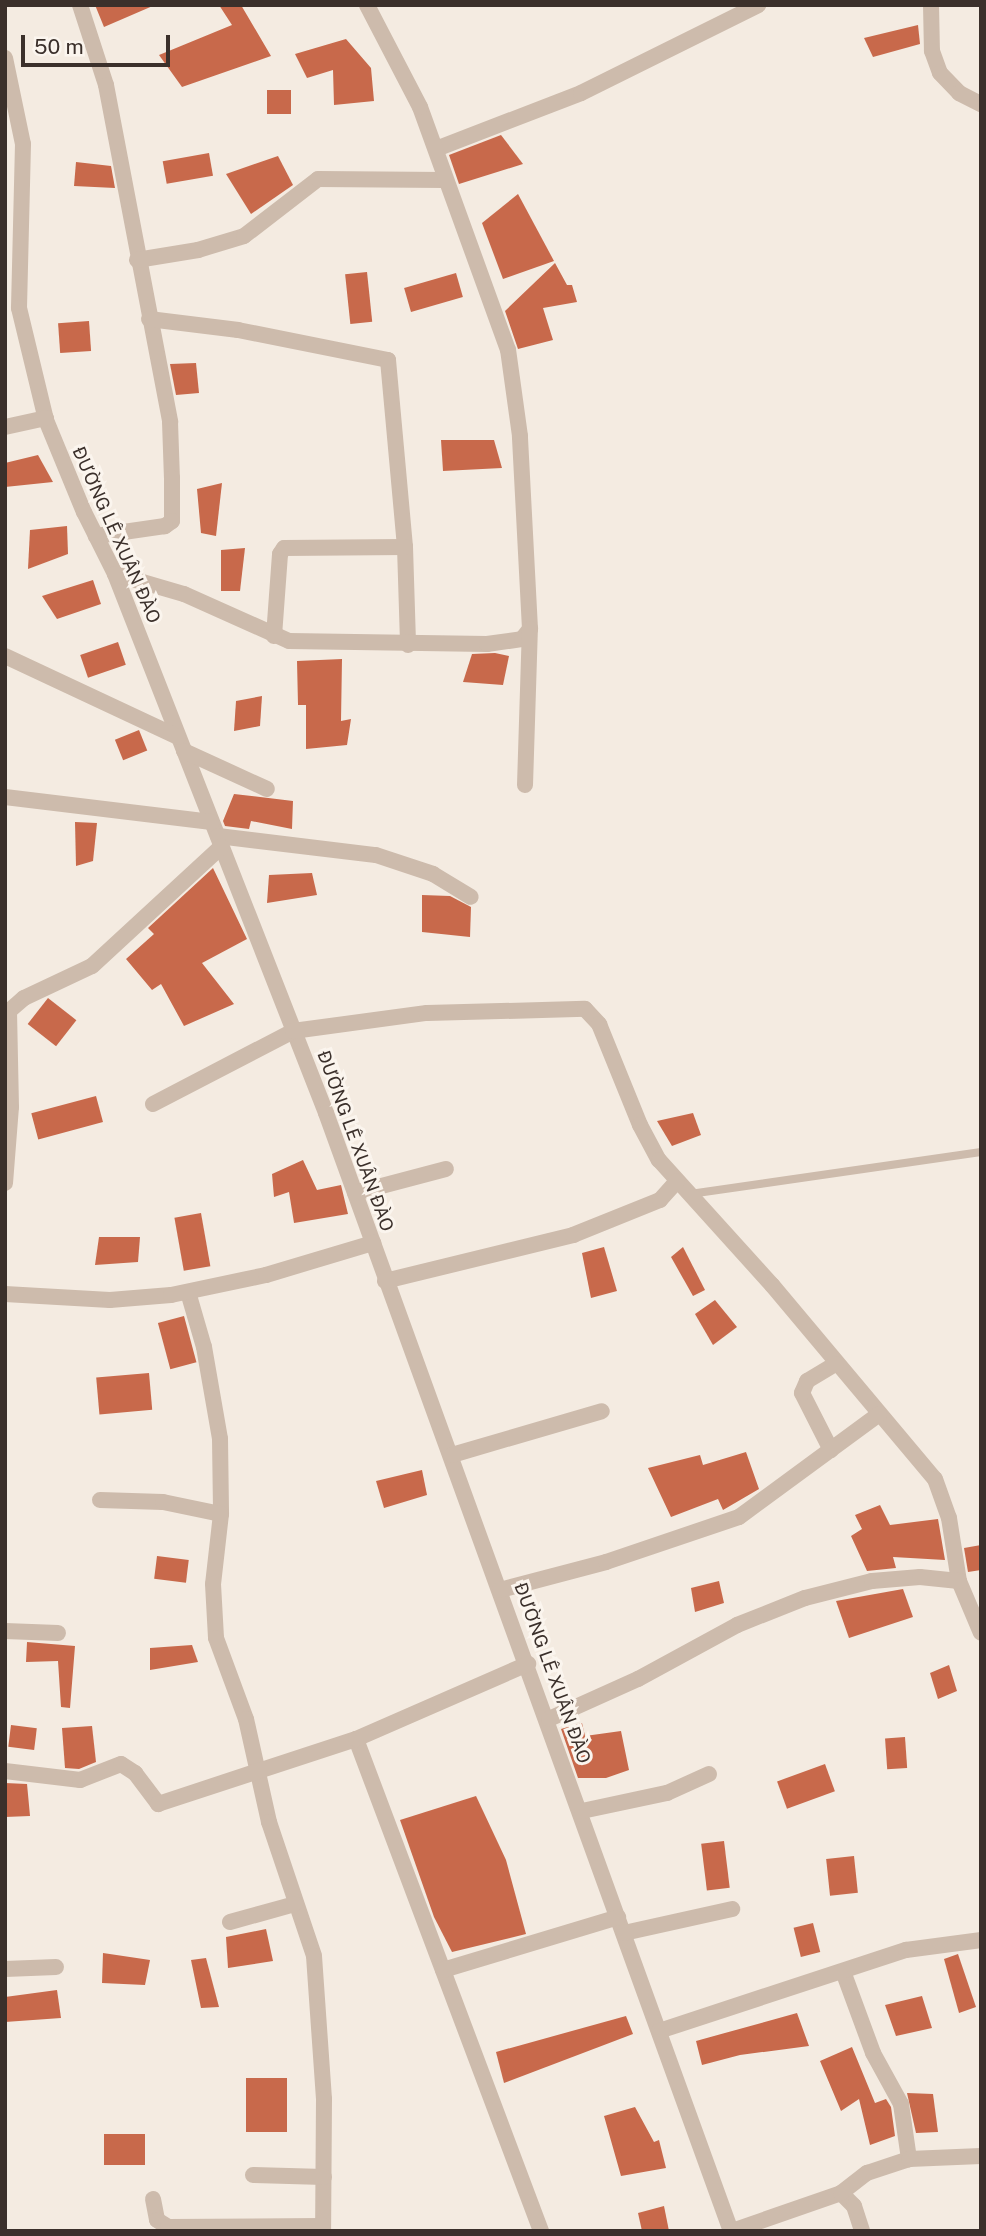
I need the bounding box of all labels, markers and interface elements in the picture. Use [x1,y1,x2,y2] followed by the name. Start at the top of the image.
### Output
[24,21,173,65] scale bar
[34,34,84,59] text: 50 m
[67,443,165,627] street label: ĐƯỜNG LÊ XUÂN ĐÀO
[312,1048,398,1234] street label: ĐƯỜNG LÊ XUÂN ĐÀO
[509,1580,595,1766] street label: ĐƯỜNG LÊ XUÂN ĐÀO

